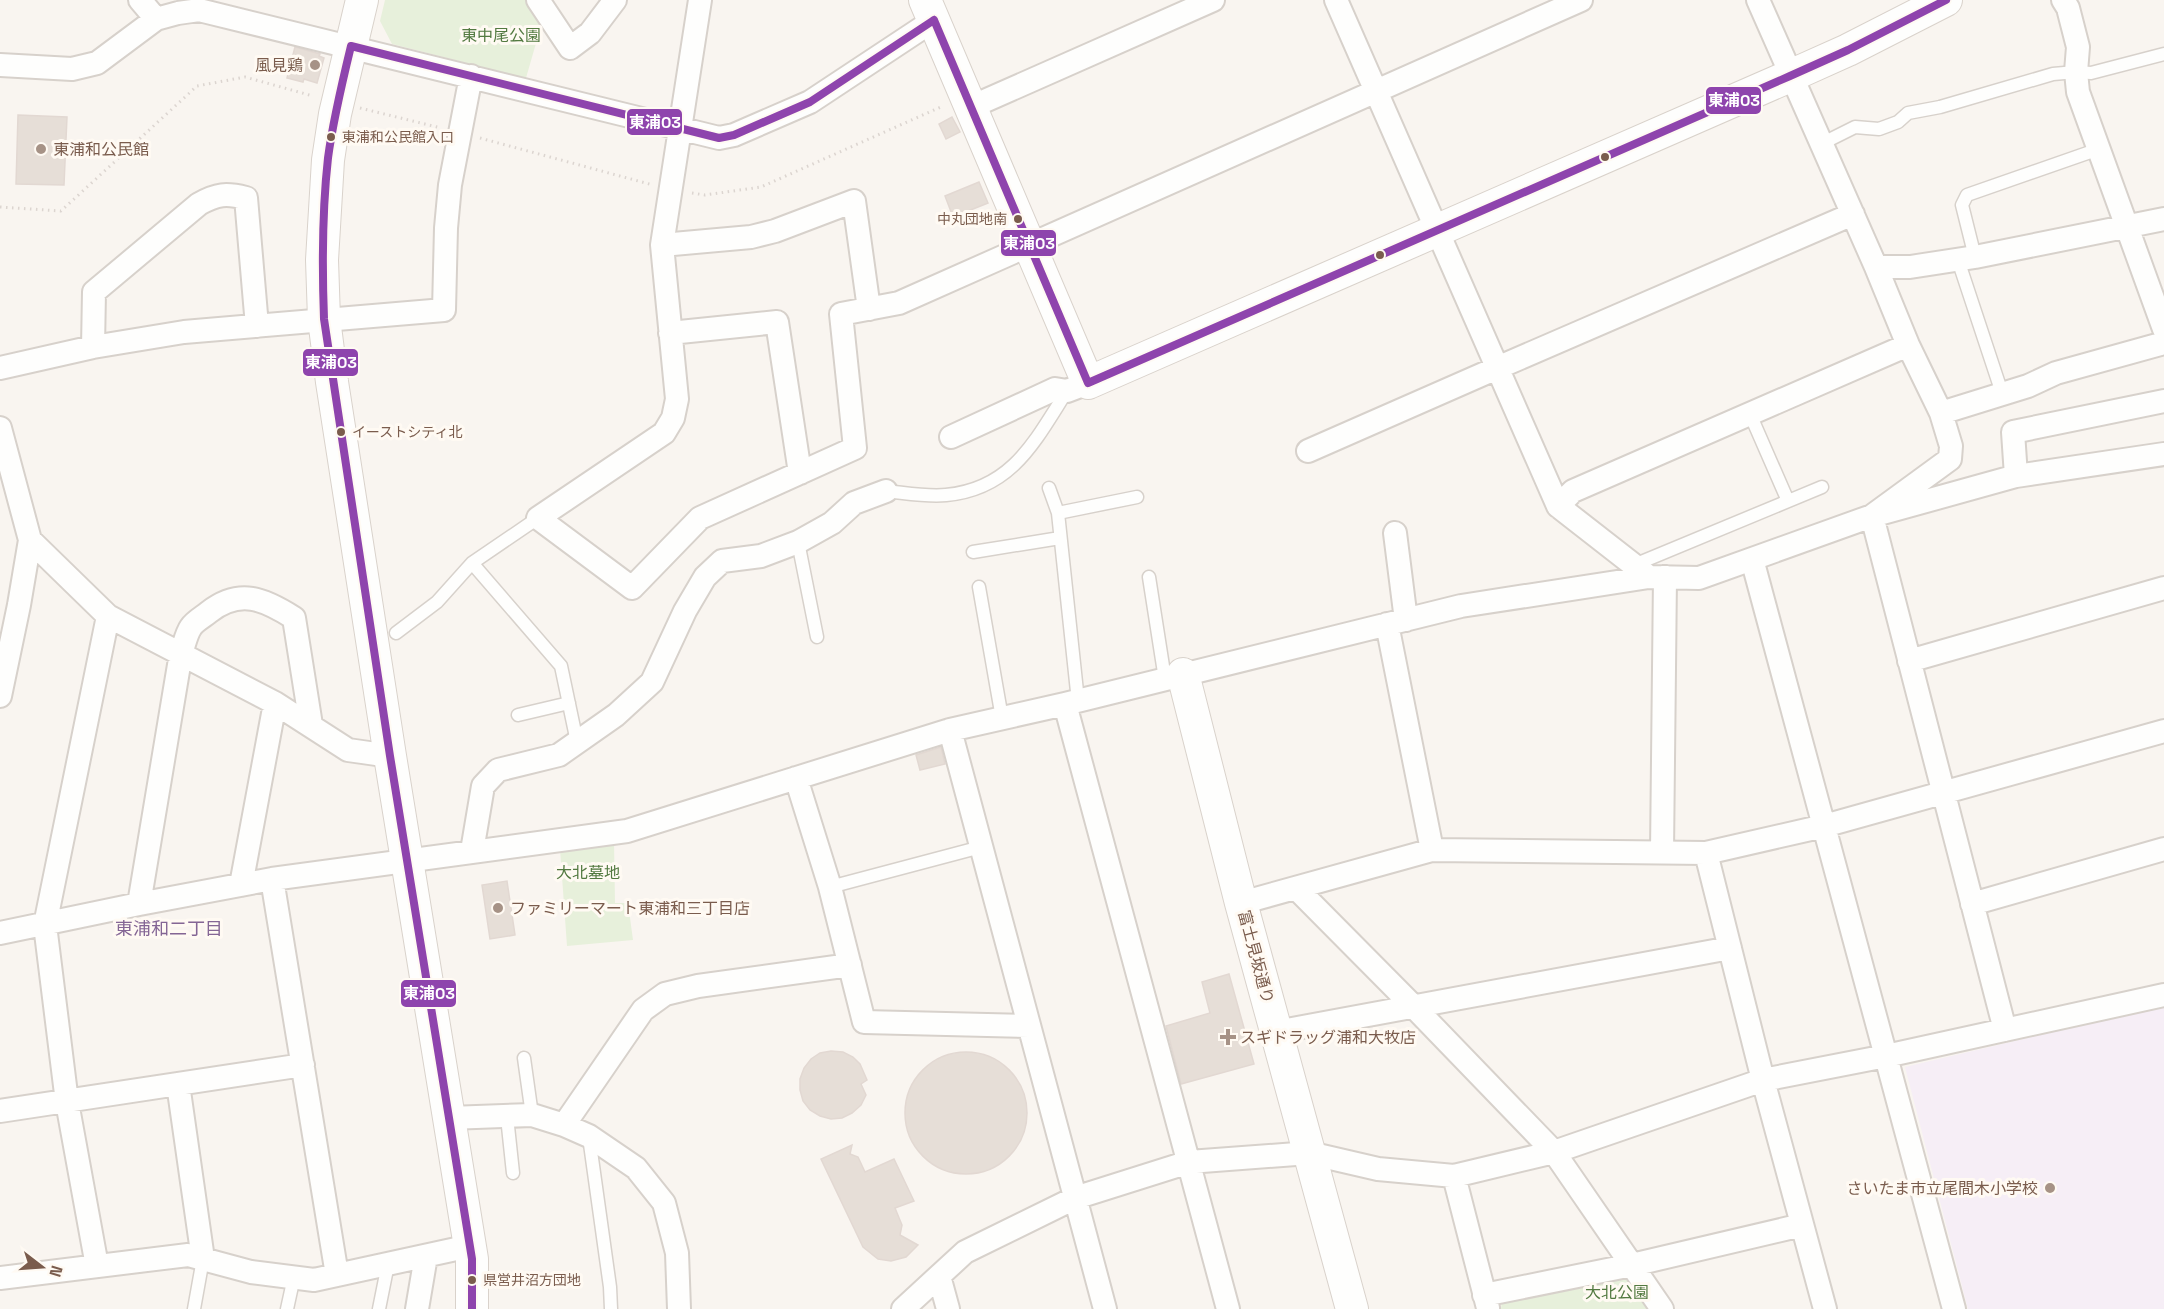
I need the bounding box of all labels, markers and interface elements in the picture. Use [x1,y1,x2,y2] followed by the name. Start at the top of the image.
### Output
[461,25,541,46] park label: 東中尾公園
[255,55,303,76] place label: 風見鶏
[308,58,322,72] marker: 風見鶏
[1705,86,1762,115] line badge: 東浦03
[1708,90,1760,111] text: 東浦03
[626,108,683,136] line badge: 東浦03
[629,112,681,133] text: 東浦03
[342,128,454,146] place label: 東浦和公民館入口
[325,131,337,143] marker: 東浦和公民館入口
[53,139,149,160] place label: 東浦和公民館
[34,142,48,156] marker: 東浦和公民館
[1599,151,1611,163] unlabelled marker
[937,210,1007,228] place label: 中丸団地南
[1012,213,1024,225] marker: 中丸団地南
[1000,229,1057,257] line badge: 東浦03
[1003,233,1055,254] text: 東浦03
[1374,249,1386,261] unlabelled marker
[302,348,359,377] line badge: 東浦03
[305,352,357,373] text: 東浦03
[352,423,462,441] place label: イーストシティ北
[335,426,347,438] marker: イーストシティ北
[556,862,620,883] park label: 大北墓地
[510,898,750,919] place label: ファミリーマート東浦和三丁目店
[491,901,505,915] marker: ファミリーマート東浦和三丁目店
[1233,908,1279,1006] street label: 富士見坂通り
[115,917,223,940] district label: 東浦和二丁目
[400,979,457,1008] line badge: 東浦03
[403,983,455,1004] text: 東浦03
[1240,1027,1416,1048] place label: スギドラッグ浦和大牧店
[1221,1030,1235,1044] marker: スギドラッグ浦和大牧店
[1846,1178,2038,1199] place label: さいたま市立尾間木小学校
[2043,1181,2057,1195] marker: さいたま市立尾間木小学校
[12,1237,72,1297] north arrow
[44,1263,67,1279] text: N
[483,1271,581,1289] place label: 県営井沼方団地
[466,1274,478,1286] marker: 県営井沼方団地
[1585,1282,1649,1303] park label: 大北公園

